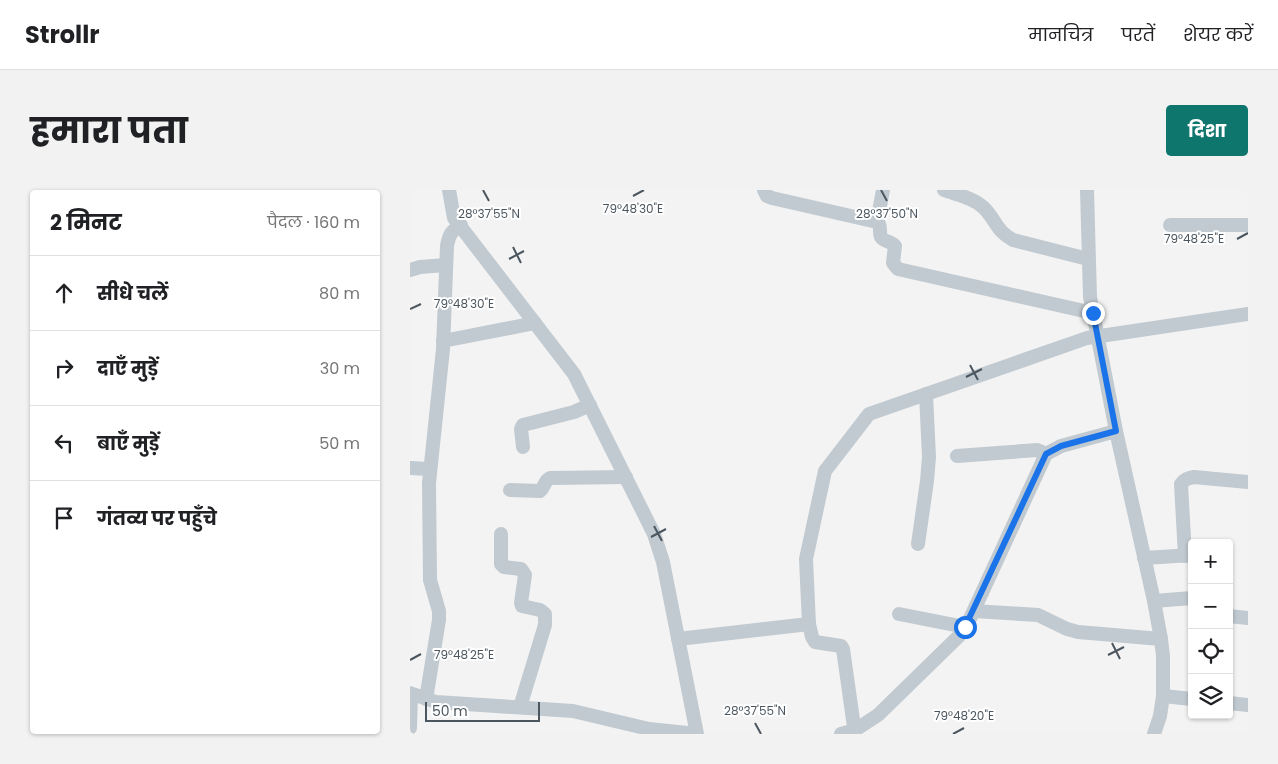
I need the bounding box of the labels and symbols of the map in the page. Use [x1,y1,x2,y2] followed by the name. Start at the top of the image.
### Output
[603,200,663,217] text: 79°48'30"E
[458,205,520,222] text: 28°37'55"N
[856,205,918,222] text: 28°37'50"N
[1164,230,1224,247] text: 79°48'25"E
[434,295,494,312] text: 79°48'30"E
[1082,302,1105,325] route end
[954,616,977,639] route start
[434,646,494,663] text: 79°48'25"E
[425,699,540,722] scale bar
[724,702,786,719] text: 28°37'55"N
[934,707,994,724] text: 79°48'20"E

